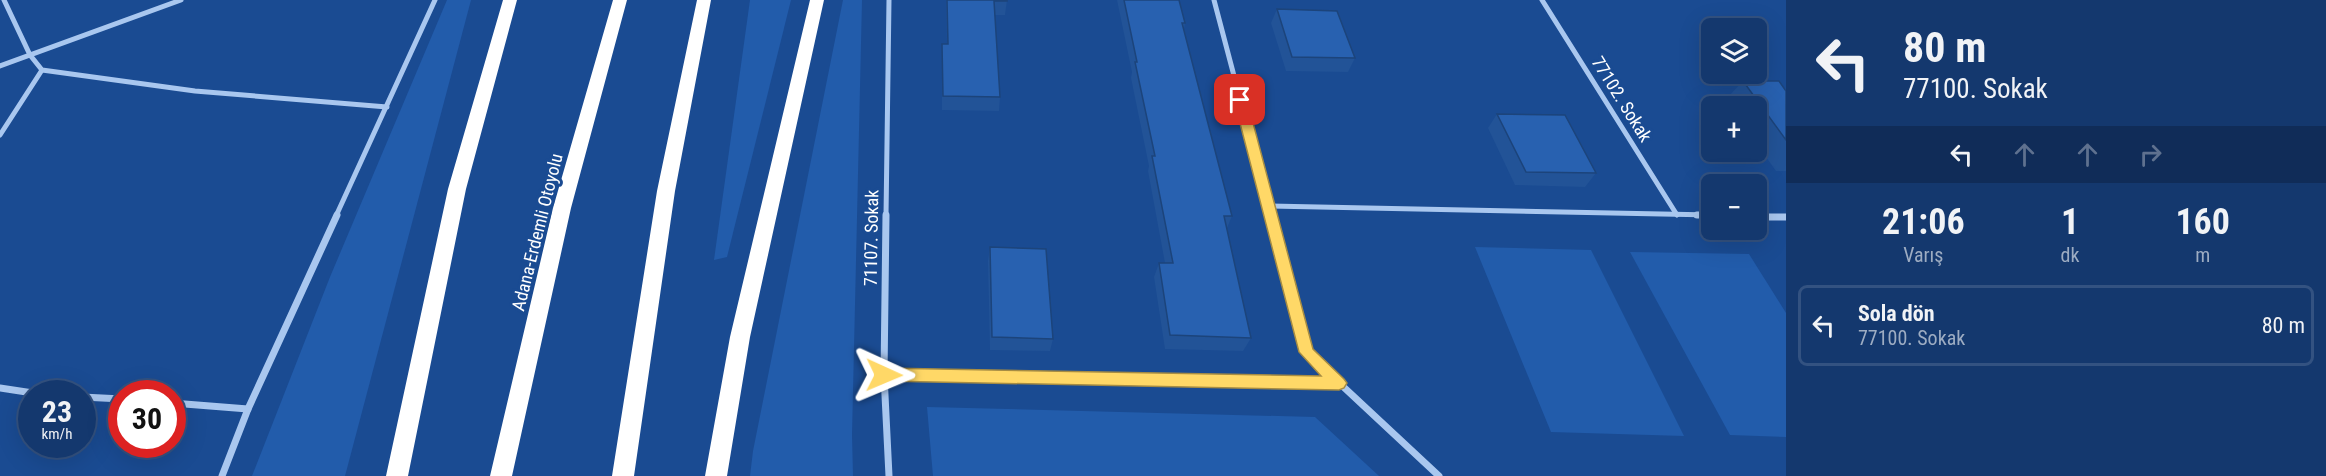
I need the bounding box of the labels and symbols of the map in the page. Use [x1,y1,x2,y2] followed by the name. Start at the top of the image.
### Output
[1588,53,1656,145] street label: 77102. Sokak
[1214,74,1265,125] pin
[507,151,567,313] street label: Adana-Erdemli Otoyolu
[860,190,882,286] street label: 71107. Sokak
[852,343,916,407] position arrow
[108,380,186,458] speed limit sign: 30

